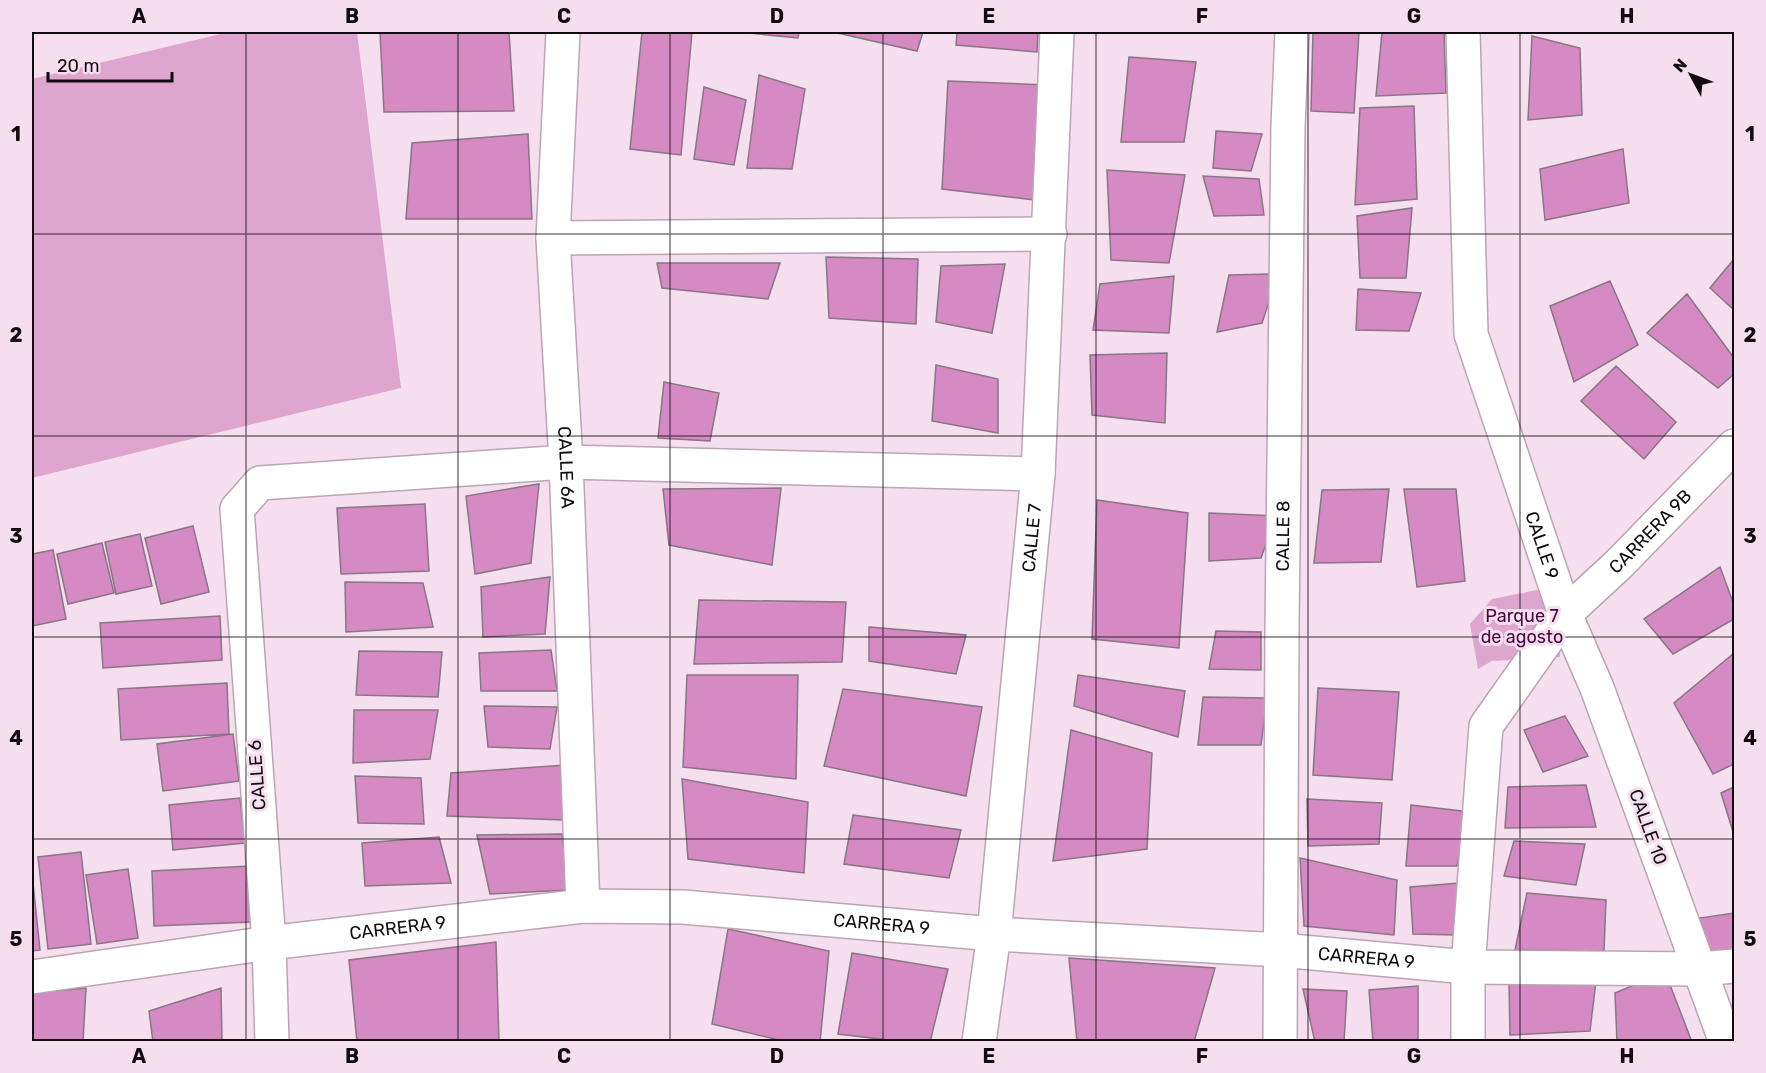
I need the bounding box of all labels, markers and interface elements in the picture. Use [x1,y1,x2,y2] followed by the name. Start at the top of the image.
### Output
[132,4,147,28] text: A
[345,4,359,28] text: B
[557,4,571,28] text: C
[770,4,784,28] text: D
[983,4,995,28] text: E
[1196,4,1208,28] text: F
[1407,4,1421,28] text: G
[1620,4,1634,28] text: H
[48,45,172,83] scale bar
[1661,45,1721,105] north arrow
[57,55,99,77] text: 20 m
[1669,55,1691,76] text: N
[11,122,21,146] text: 1
[1745,122,1755,146] text: 1
[10,323,23,347] text: 2
[1744,323,1757,347] text: 2
[553,426,579,509] street label: CALLE 6A
[1605,485,1696,579] street label: CARRERA 9B
[1272,500,1295,572] street label: CALLE 8
[1018,503,1046,573] street label: CALLE 7
[1520,509,1564,582] street label: CALLE 9
[9,524,23,548] text: 3
[1743,524,1757,548] text: 3
[1481,605,1563,648] park label: Parque 7 de agosto
[9,726,23,750] text: 4
[1743,726,1757,750] text: 4
[244,739,270,811] street label: CALLE 6
[1624,786,1672,868] street label: CALLE 10
[832,909,931,939] street label: CARRERA 9
[348,911,447,944] street label: CARRERA 9
[10,927,23,951] text: 5
[1744,927,1757,951] text: 5
[1317,942,1416,973] street label: CARRERA 9
[132,1044,147,1068] text: A
[345,1044,359,1068] text: B
[557,1044,571,1068] text: C
[770,1044,784,1068] text: D
[983,1044,995,1068] text: E
[1196,1044,1208,1068] text: F
[1407,1044,1421,1068] text: G
[1620,1044,1634,1068] text: H

